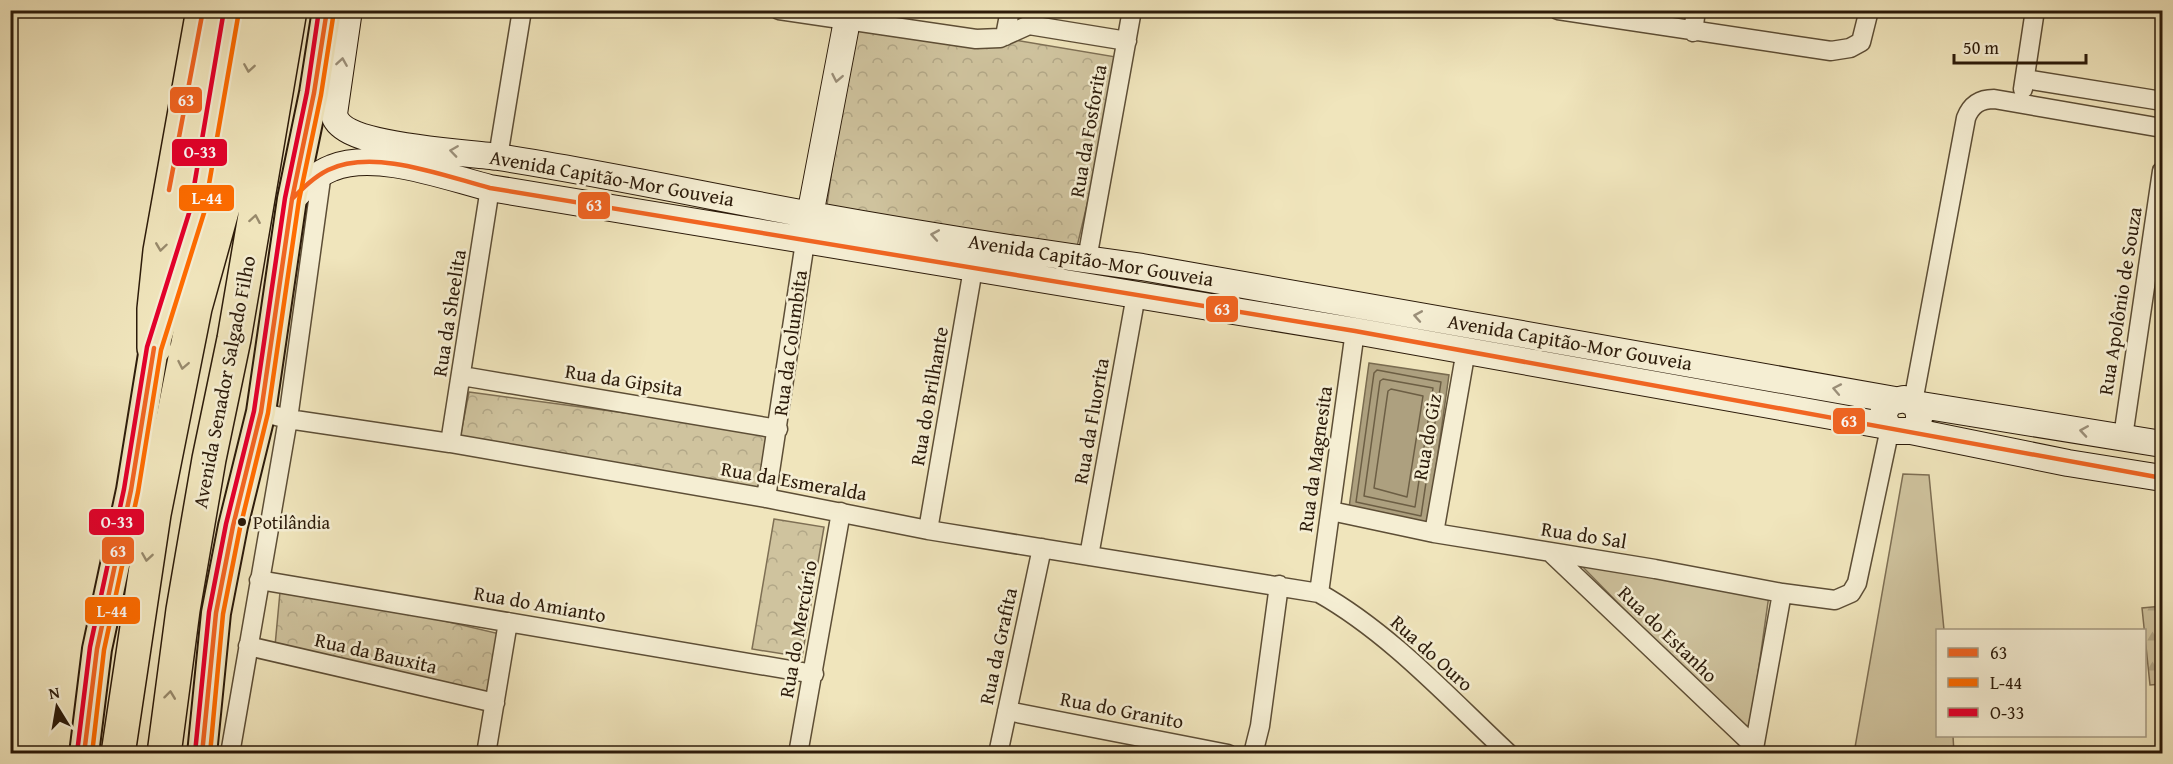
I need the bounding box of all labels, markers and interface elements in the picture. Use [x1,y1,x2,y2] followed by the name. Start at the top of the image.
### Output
[1954,27,2086,65] scale bar
[1963,34,1999,61] text: 50 m
[335,57,347,67] one-way arrow
[1062,61,1114,200] street label: Rua da Fosforita
[243,64,255,73] one-way arrow
[831,74,843,83] one-way arrow
[169,86,203,114] line badge: 63
[178,88,194,112] text: 63
[171,138,228,167] line badge: O-33
[184,140,216,164] text: O-33
[488,142,737,213] street label: Avenida Capitão-Mor Gouveia
[449,145,458,157] one-way arrow
[178,184,235,212] line badge: L-44
[192,186,222,210] text: L-44
[577,191,611,220] line badge: 63
[586,193,602,217] text: 63
[2090,204,2149,397] street label: Rua Apolônio de Souza
[248,214,260,223] one-way arrow
[966,226,1216,293] street label: Avenida Capitão-Mor Gouveia
[931,229,941,242] one-way arrow
[155,243,167,252] one-way arrow
[424,247,473,379] street label: Rua da Sheelita
[185,253,262,511] street label: Avenida Senador Salgado Filho
[765,268,814,418] street label: Rua da Columbita
[1205,295,1239,323] line badge: 63
[1214,297,1230,321] text: 63
[1446,306,1695,377] street label: Avenida Capitão-Mor Gouveia
[1413,310,1423,323] one-way arrow
[902,324,955,468] street label: Rua do Brilhante
[1065,355,1116,486] street label: Rua da Fluorita
[563,356,686,403] street label: Rua da Gipsita
[177,360,190,370] one-way arrow
[1290,383,1339,534] street label: Rua da Magnesita
[1832,383,1842,396] one-way arrow
[1405,391,1448,483] street label: Rua do Giz
[1832,407,1866,435] line badge: 63
[1841,409,1857,433] text: 63
[2079,425,2089,438] one-way arrow
[719,453,870,508] street label: Rua da Esmeralda
[88,508,145,536] line badge: O-33
[253,509,331,536] place label: Potilândia
[101,510,133,534] text: O-33
[1539,513,1629,556] street label: Rua do Sal
[236,516,248,528] marker: Potilândia
[101,536,135,565] line badge: 63
[110,539,126,563] text: 63
[141,552,153,561] one-way arrow
[771,558,824,700] street label: Rua do Mercúrio
[472,578,608,629] street label: Rua do Amianto
[1612,579,1725,689] street label: Rua do Estanho
[971,584,1024,707] street label: Rua da Grafita
[84,596,141,625] line badge: L-44
[97,599,127,623] text: L-44
[1385,608,1480,698] street label: Rua do Ouro
[312,624,441,681] street label: Rua da Bauxita
[1936,629,2146,737] legend
[1990,639,2007,666] text: 63
[1990,669,2022,696] text: L-44
[27,677,87,737] north arrow
[47,679,62,705] text: N
[1058,683,1186,736] street label: Rua do Granito
[164,691,176,700] one-way arrow
[1990,699,2024,726] text: O-33

